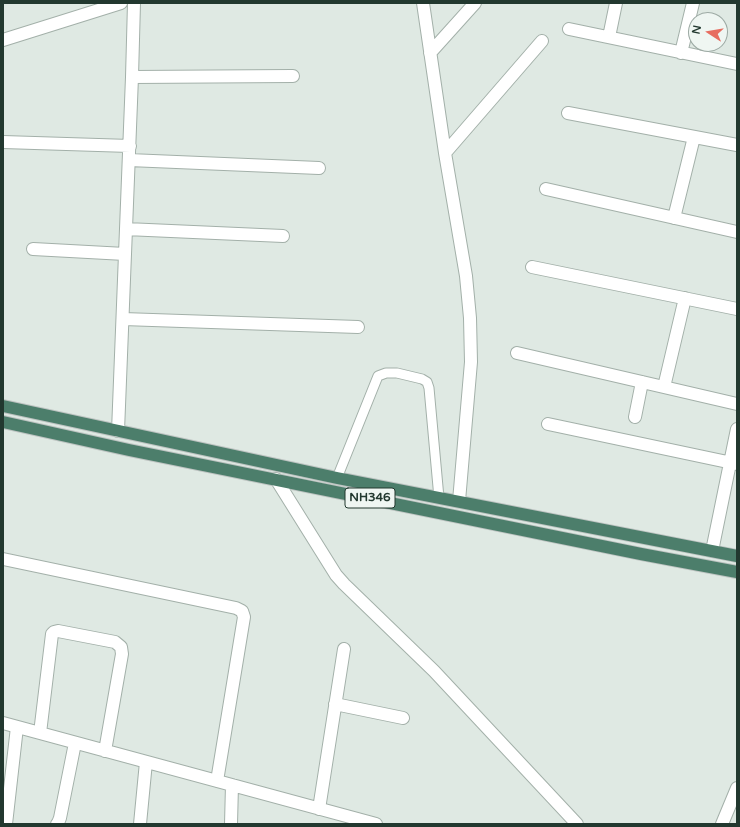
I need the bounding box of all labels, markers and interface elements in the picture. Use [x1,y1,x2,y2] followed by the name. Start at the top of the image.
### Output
[688,12,728,52] north arrow
[689,24,704,35] text: N
[345,488,395,508] road number: NH346

